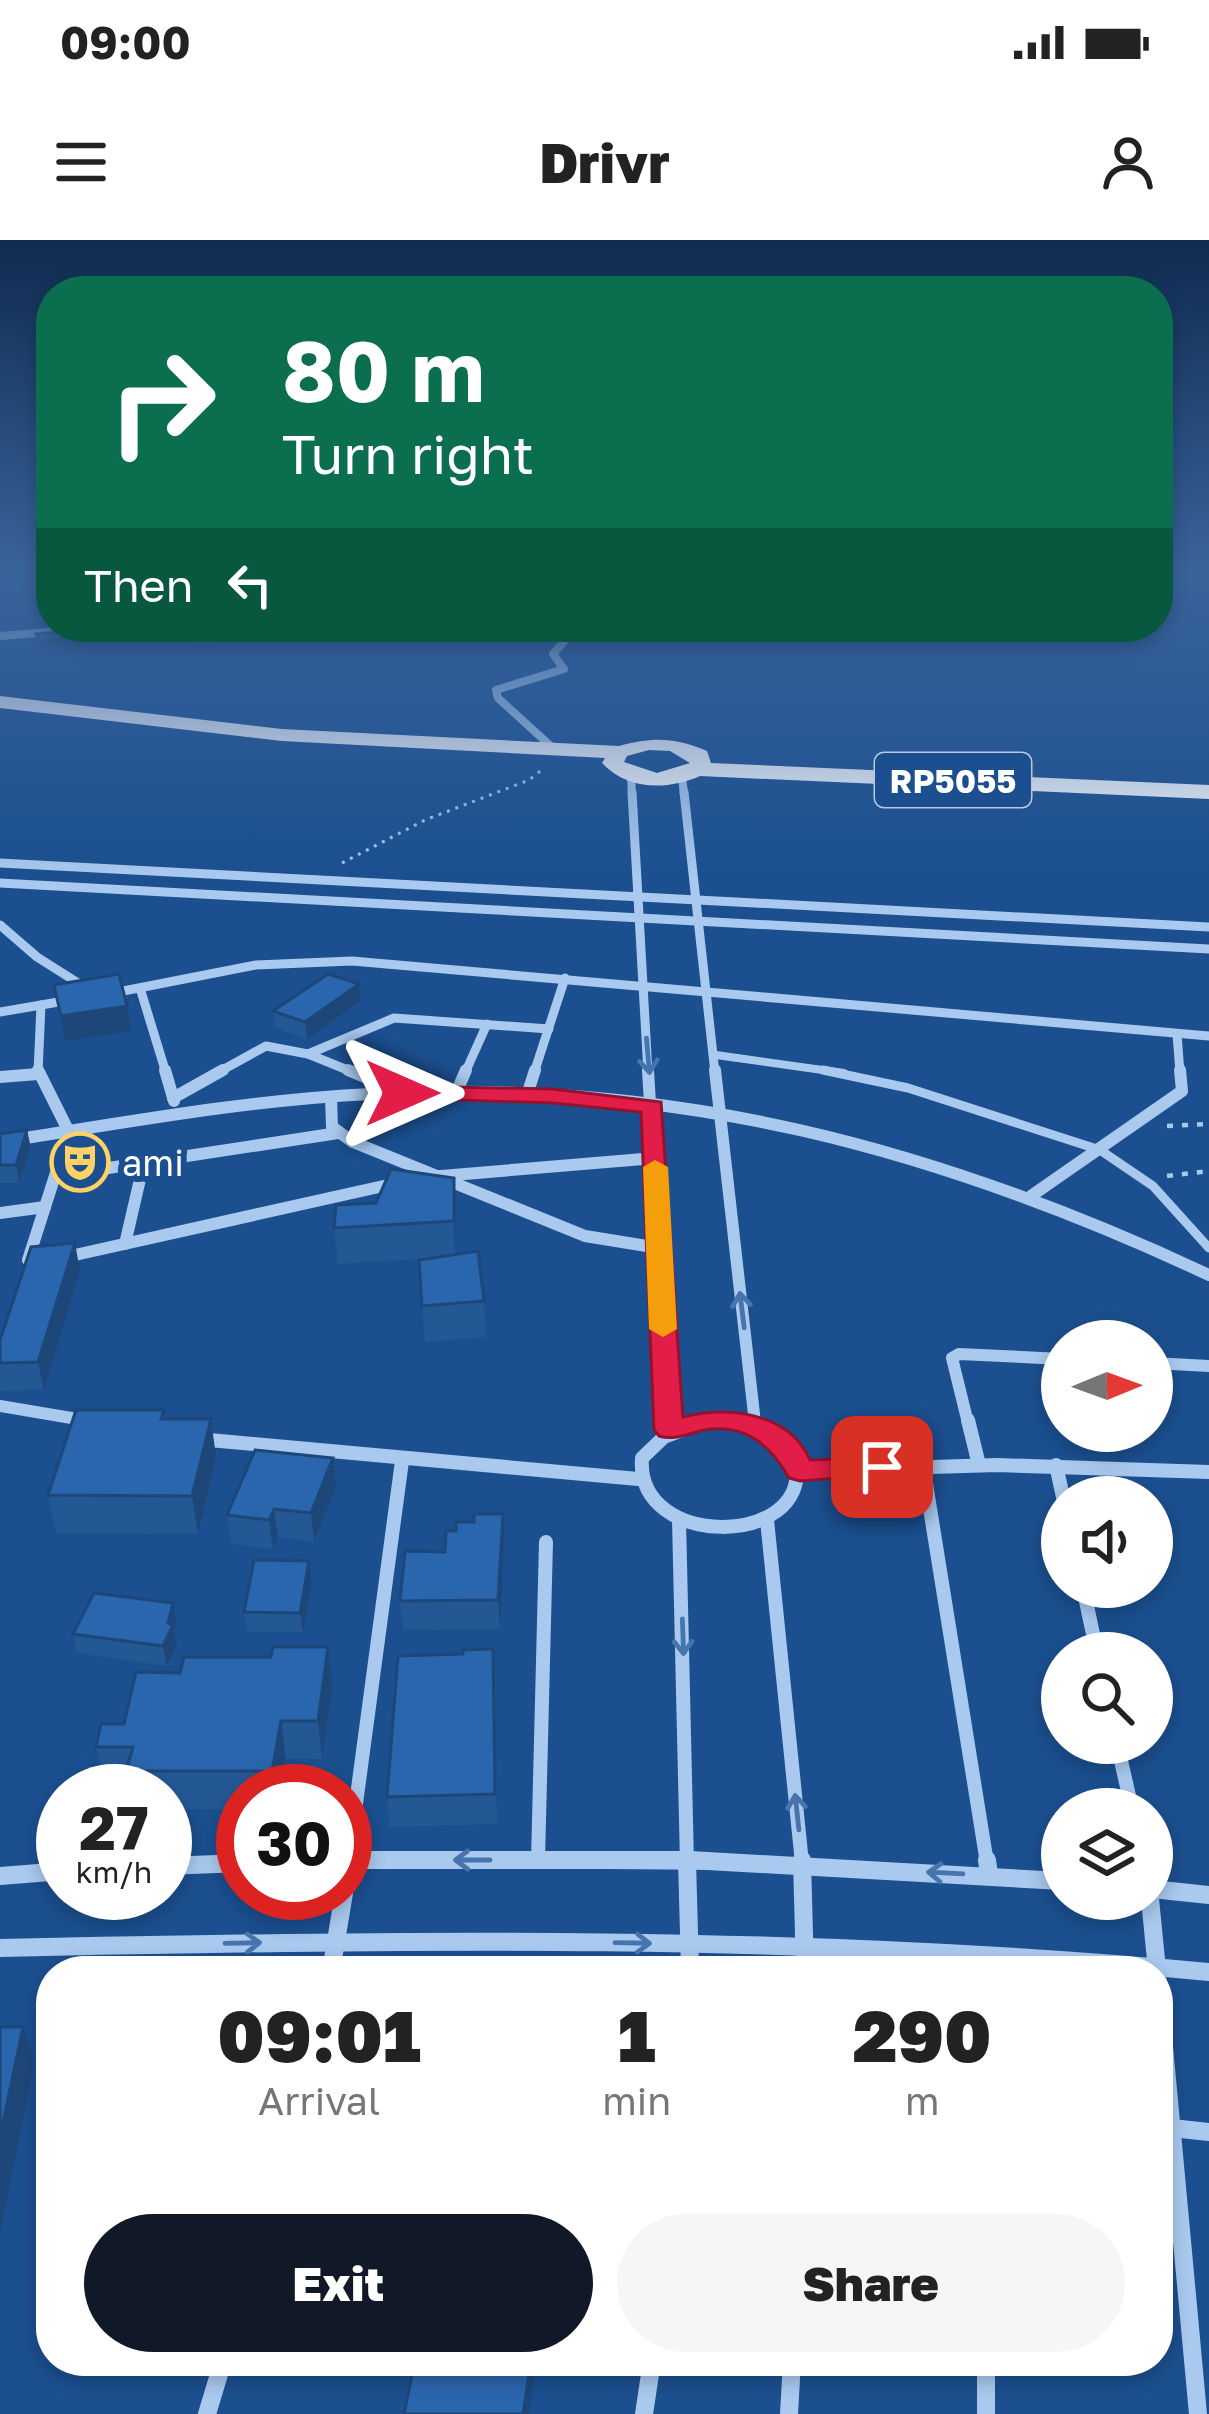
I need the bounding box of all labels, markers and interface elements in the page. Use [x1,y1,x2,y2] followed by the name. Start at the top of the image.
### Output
[60,15,191,69] text: 09:00
[48,129,114,195] icon: menu
[1095,129,1161,195] icon: person
[539,130,670,195] text: Drivr
[282,320,485,420] text: 80 m
[84,324,240,480] icon: right
[282,421,534,486] text: Turn right
[217,552,283,618] icon: left
[84,558,193,612] text: Then
[875,753,1031,807] road number: RP5055
[339,1030,465,1156] position arrow
[637,1036,660,1075] one-way arrow
[49,1131,111,1193] theatre icon: ami
[122,1141,184,1184] place label: ami
[730,1291,752,1330] one-way arrow
[1041,1320,1173,1452] north arrow
[1041,1320,1173,1920] map controls
[831,1416,933,1518] pin
[849,1434,915,1500] icon: arrive
[1041,1476,1173,1608] button: sound
[671,1617,694,1656] one-way arrow
[1041,1632,1173,1764] button: search
[216,1764,372,1920] speed limit sign: 30
[1041,1788,1173,1920] button: layers
[79,1791,149,1863] text: 27
[785,1793,808,1832] one-way arrow
[453,1849,492,1871] one-way arrow
[76,1854,152,1890] text: km/h
[926,1861,965,1884] one-way arrow
[223,1931,262,1954] one-way arrow
[613,1932,652,1954] one-way arrow
[217,1991,421,2078] text: 09:01
[618,1991,656,2078] text: 1
[853,1991,992,2078] text: 290
[258,2077,380,2124] text: Arrival
[602,2077,671,2124] text: min
[905,2077,939,2124] text: m
[84,2214,593,2352] button: Exit
[617,2214,1125,2352] button: Share

